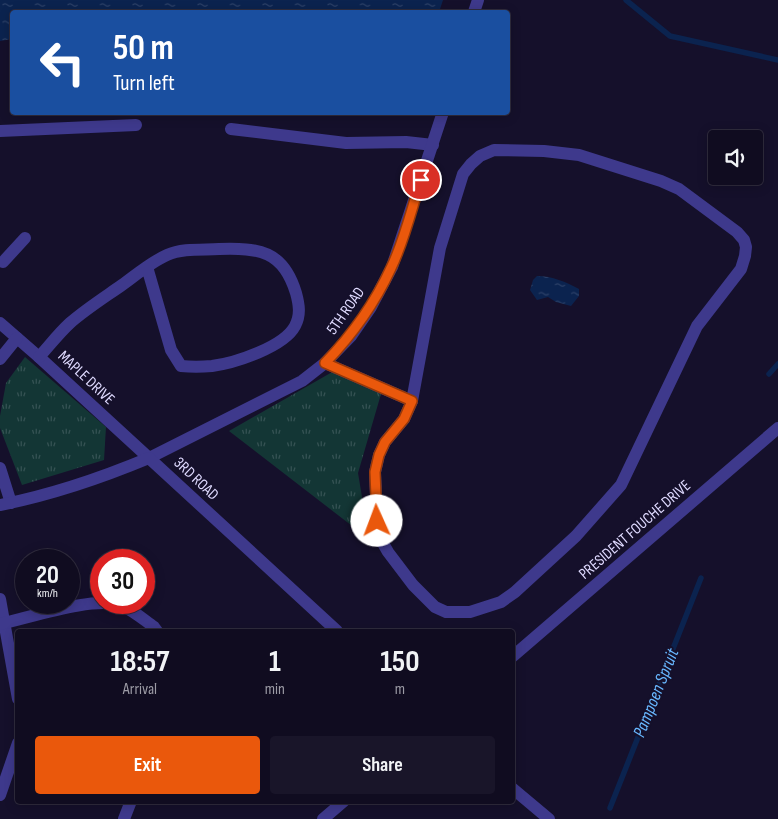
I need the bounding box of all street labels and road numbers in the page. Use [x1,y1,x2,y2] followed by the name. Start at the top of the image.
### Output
[323,284,369,338] street label: 5TH ROAD
[54,347,118,409] street label: MAPLE DRIVE
[170,454,222,505] street label: 3RD ROAD
[575,476,695,584] street label: PRESIDENT FOUCHE DRIVE

